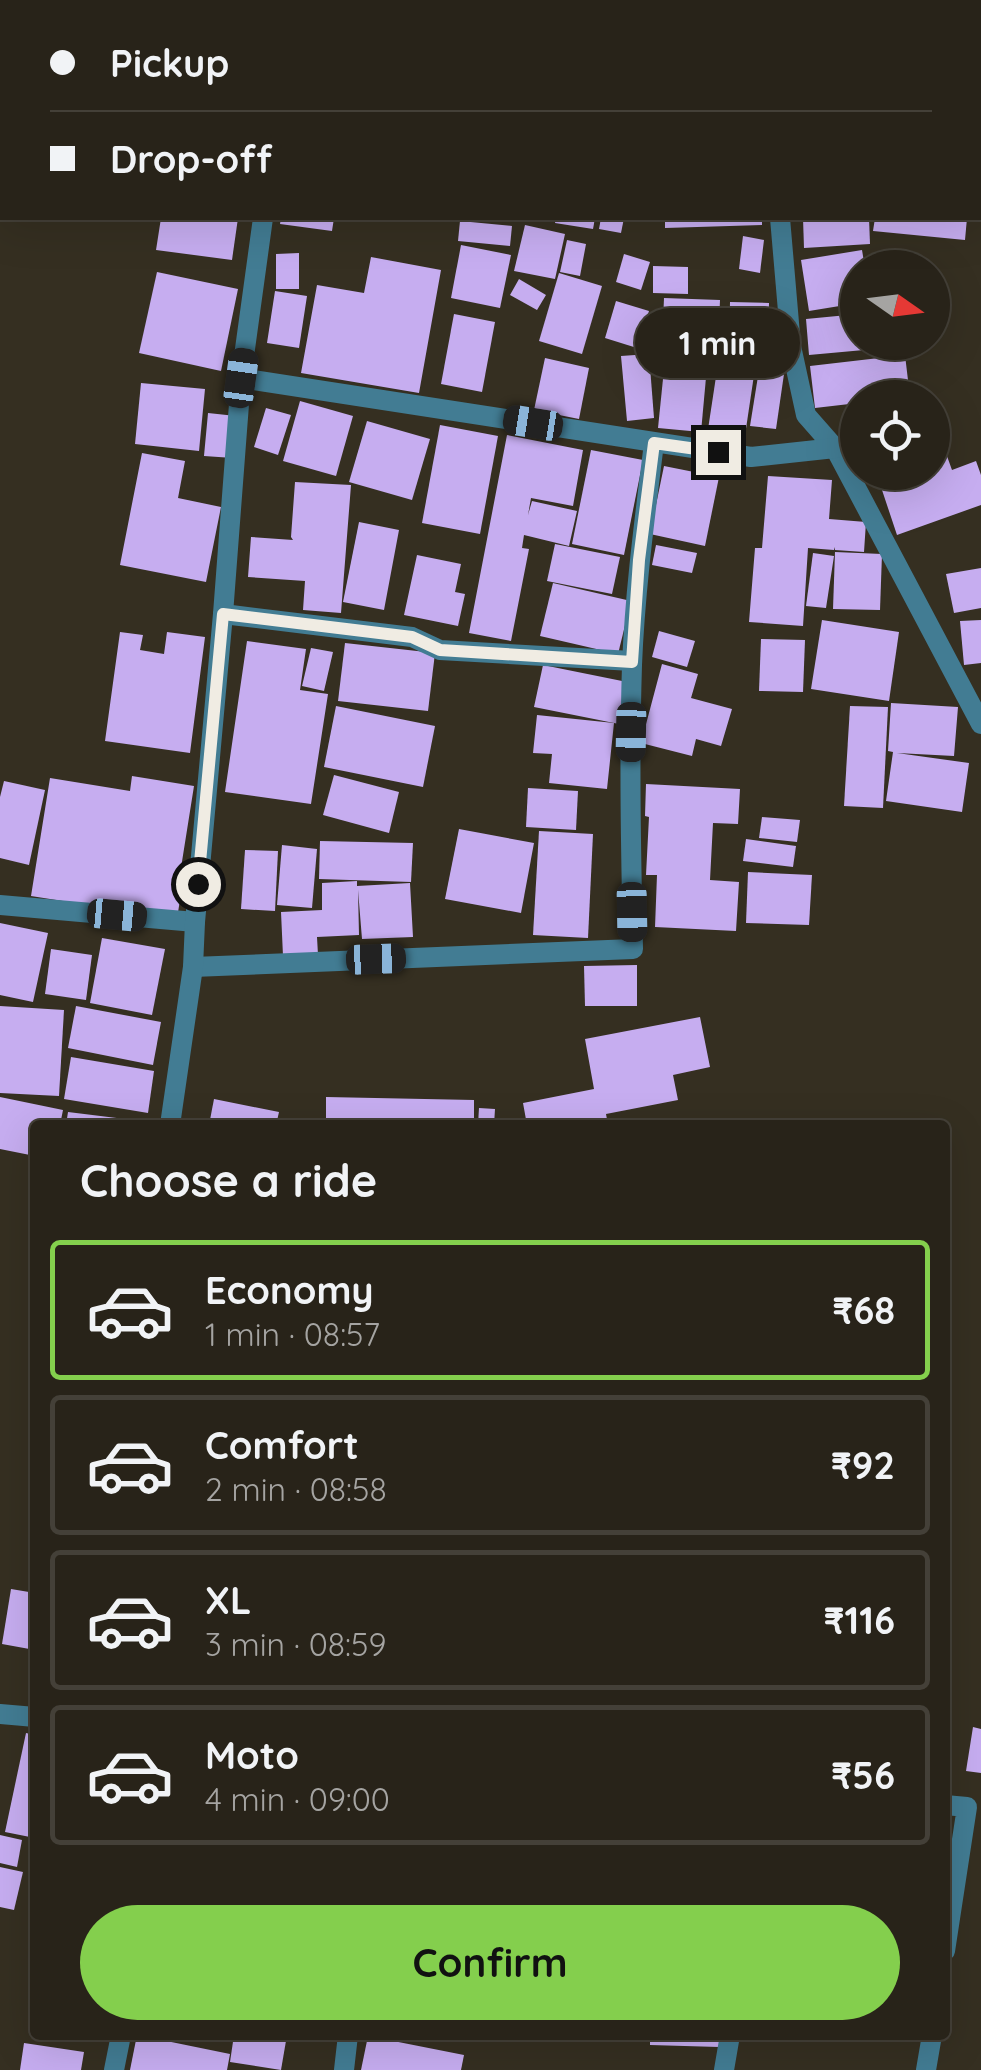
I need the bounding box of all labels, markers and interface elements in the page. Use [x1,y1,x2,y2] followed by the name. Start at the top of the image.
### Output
[110,39,229,87] text: Pickup
[110,135,272,183] text: Drop-off
[840,250,950,360] north arrow
[840,250,950,490] map controls
[636,307,800,377] callout: 1 min
[679,323,756,363] text: 1 min
[222,346,260,410] car
[840,380,950,490] button: locate
[501,403,565,443] car
[696,430,741,475] route end
[615,702,647,762] car
[176,862,221,907] route start
[616,882,648,942] car
[86,897,148,933] car
[345,943,407,975] car
[80,1152,377,1208] text: Choose a ride
[85,1265,175,1355] icon: car
[205,1266,374,1314] text: Economy
[832,1286,895,1334] text: ₹68
[205,1314,380,1354] text: 1 min · 08:57
[85,1420,175,1510] icon: car
[205,1421,359,1469] text: Comfort
[831,1441,895,1489] text: ₹92
[205,1469,387,1509] text: 2 min · 08:58
[85,1575,175,1665] icon: car
[205,1576,251,1624] text: XL
[823,1596,895,1644] text: ₹116
[205,1624,386,1664] text: 3 min · 08:59
[85,1730,175,1820] icon: car
[205,1731,299,1779] text: Moto
[831,1751,895,1799] text: ₹56
[205,1779,390,1819] text: 4 min · 09:00
[80,1905,900,2020] button: Confirm

